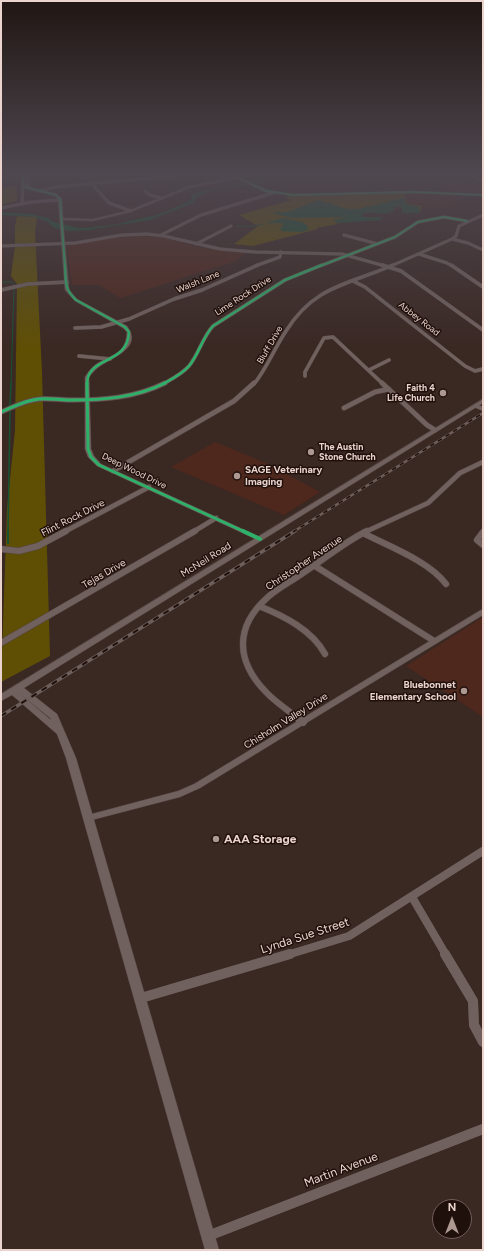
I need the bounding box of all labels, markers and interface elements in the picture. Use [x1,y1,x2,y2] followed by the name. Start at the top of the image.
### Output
[175,268,221,296] street label: Walsh Lane
[213,274,273,318] street label: Lime Rock Drive
[396,300,442,338] street label: Abbey Road
[255,324,285,366] street label: Bluff Drive
[387,383,435,404] place label: Faith 4 Life Church
[438,388,448,398] marker: Faith 4 Life Church
[319,442,376,463] place label: The Austin Stone Church
[306,447,316,457] marker: The Austin Stone Church
[100,451,168,491] street label: Deep Wood Drive
[245,464,322,488] place label: SAGE Veterinary Imaging
[232,471,242,481] marker: SAGE Veterinary Imaging
[39,497,107,539] street label: Flint Rock Drive
[264,533,344,593] street label: Christopher Avenue
[179,540,233,580] street label: McNeil Road
[80,557,128,591] street label: Tejas Drive
[370,679,456,702] place label: Bluebonnet Elementary School
[459,686,469,696] marker: Bluebonnet Elementary School
[242,690,330,752] street label: Chisholm Valley Drive
[224,832,296,846] place label: AAA Storage
[211,834,221,844] marker: AAA Storage
[259,915,351,957] street label: Lynda Sue Street
[302,1149,380,1191] street label: Martin Avenue
[432,1199,472,1239] north arrow
[448,1201,456,1214] text: N

